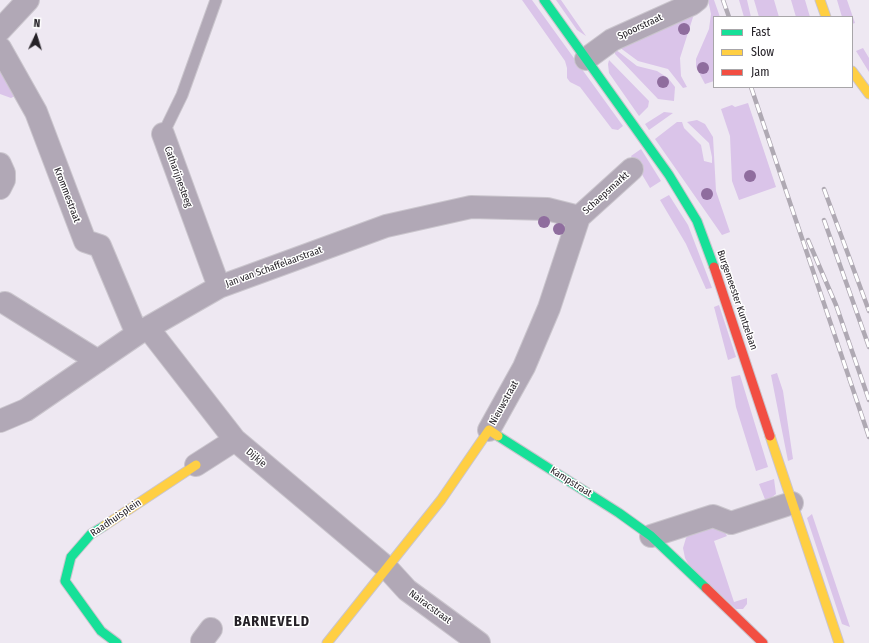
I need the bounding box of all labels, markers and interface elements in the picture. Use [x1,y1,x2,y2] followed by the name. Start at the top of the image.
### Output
[616,11,664,43] street label: Spoorstraat
[16,16,56,56] north arrow
[713,16,853,88] legend
[33,17,41,30] text: N
[751,25,770,39] text: Fast
[751,45,774,59] text: Slow
[751,65,769,79] text: Jam
[161,145,195,209] street label: Catharijnesteeg
[51,166,83,224] street label: Krommestraat
[580,169,632,217] street label: Schaepsmarkt
[224,244,324,290] street label: Jan van Schaffelaarstraat
[714,249,760,351] street label: Burgemeester Kuntzelaan
[487,379,521,427] street label: Nieuwstraat
[243,446,269,470] street label: Dijkje
[548,464,594,500] street label: Kampstraat
[88,497,144,539] street label: Raadhuisplein
[406,588,454,626] street label: Nairacstraat
[234,614,310,630] district label: BARNEVELD

